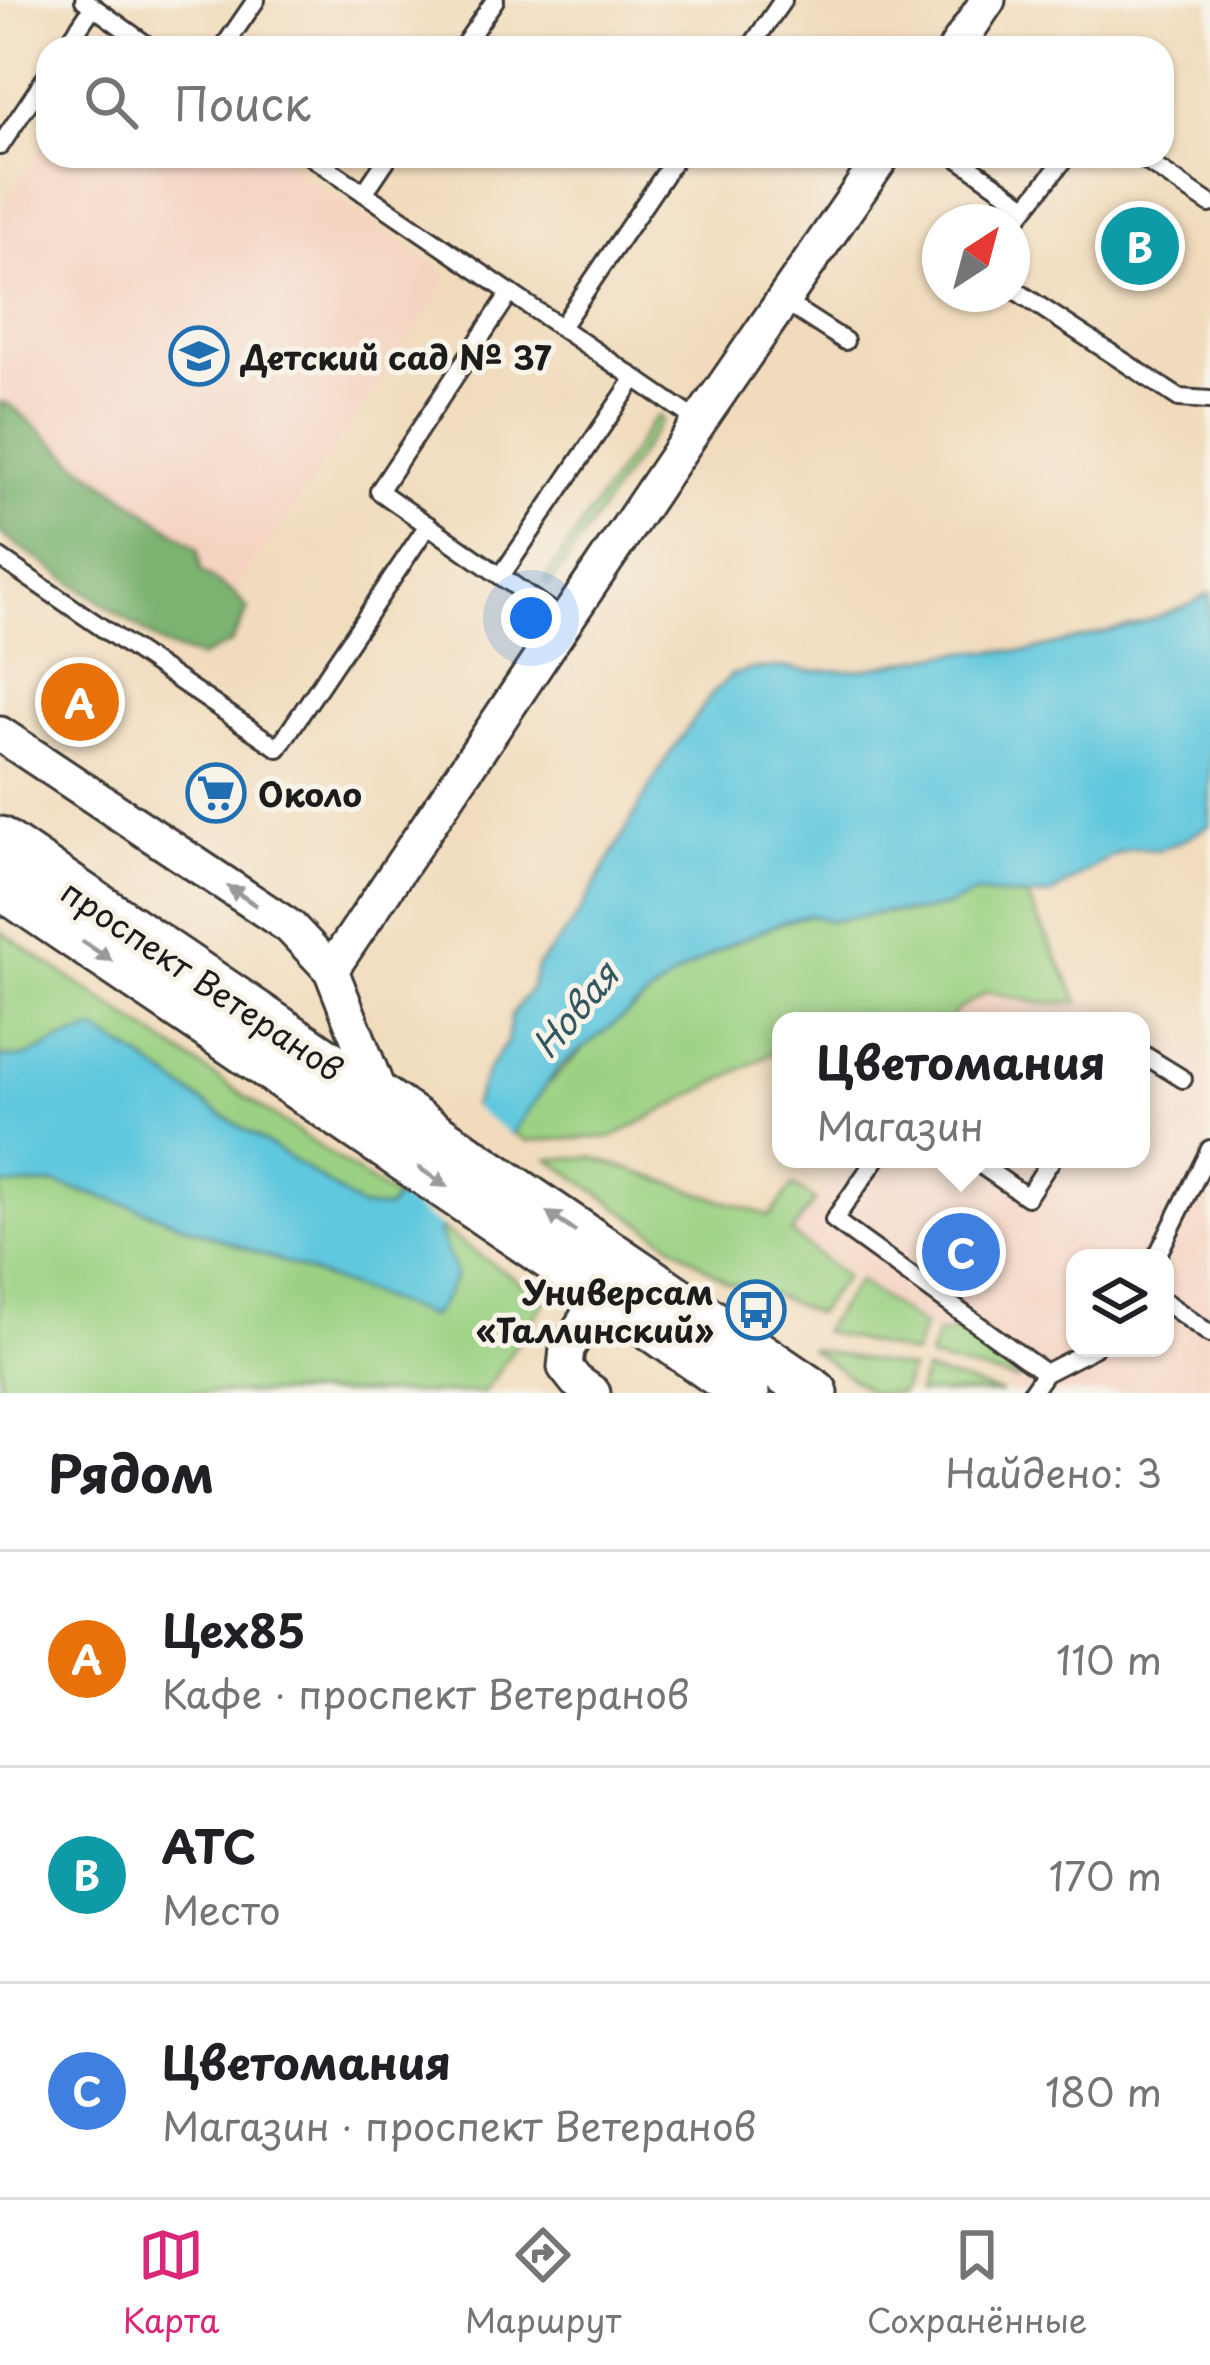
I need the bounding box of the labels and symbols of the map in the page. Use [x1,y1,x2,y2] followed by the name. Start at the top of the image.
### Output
[1101,201,1179,291] pin: B
[922,204,1030,312] north arrow
[168,325,230,387] school or university icon: Детский сад № 37
[240,331,552,381] place label: Детский сад № 37
[501,588,561,648] your location
[41,657,119,747] pin: A
[185,762,247,824] supermarket icon: Около
[258,768,362,818] place label: Около
[52,866,354,1092] street label: проспект Ветеранов
[226,885,258,908] one-way arrow
[81,939,113,962] one-way arrow
[518,947,632,1069] water label: Новая
[416,1166,449,1188] one-way arrow
[922,1207,1000,1297] pin: C
[544,1211,577,1234] one-way arrow
[476,1266,714,1354] place label: Универсам «Таллинский»
[725,1279,787,1341] bus stop icon: Универсам «Таллинский»

